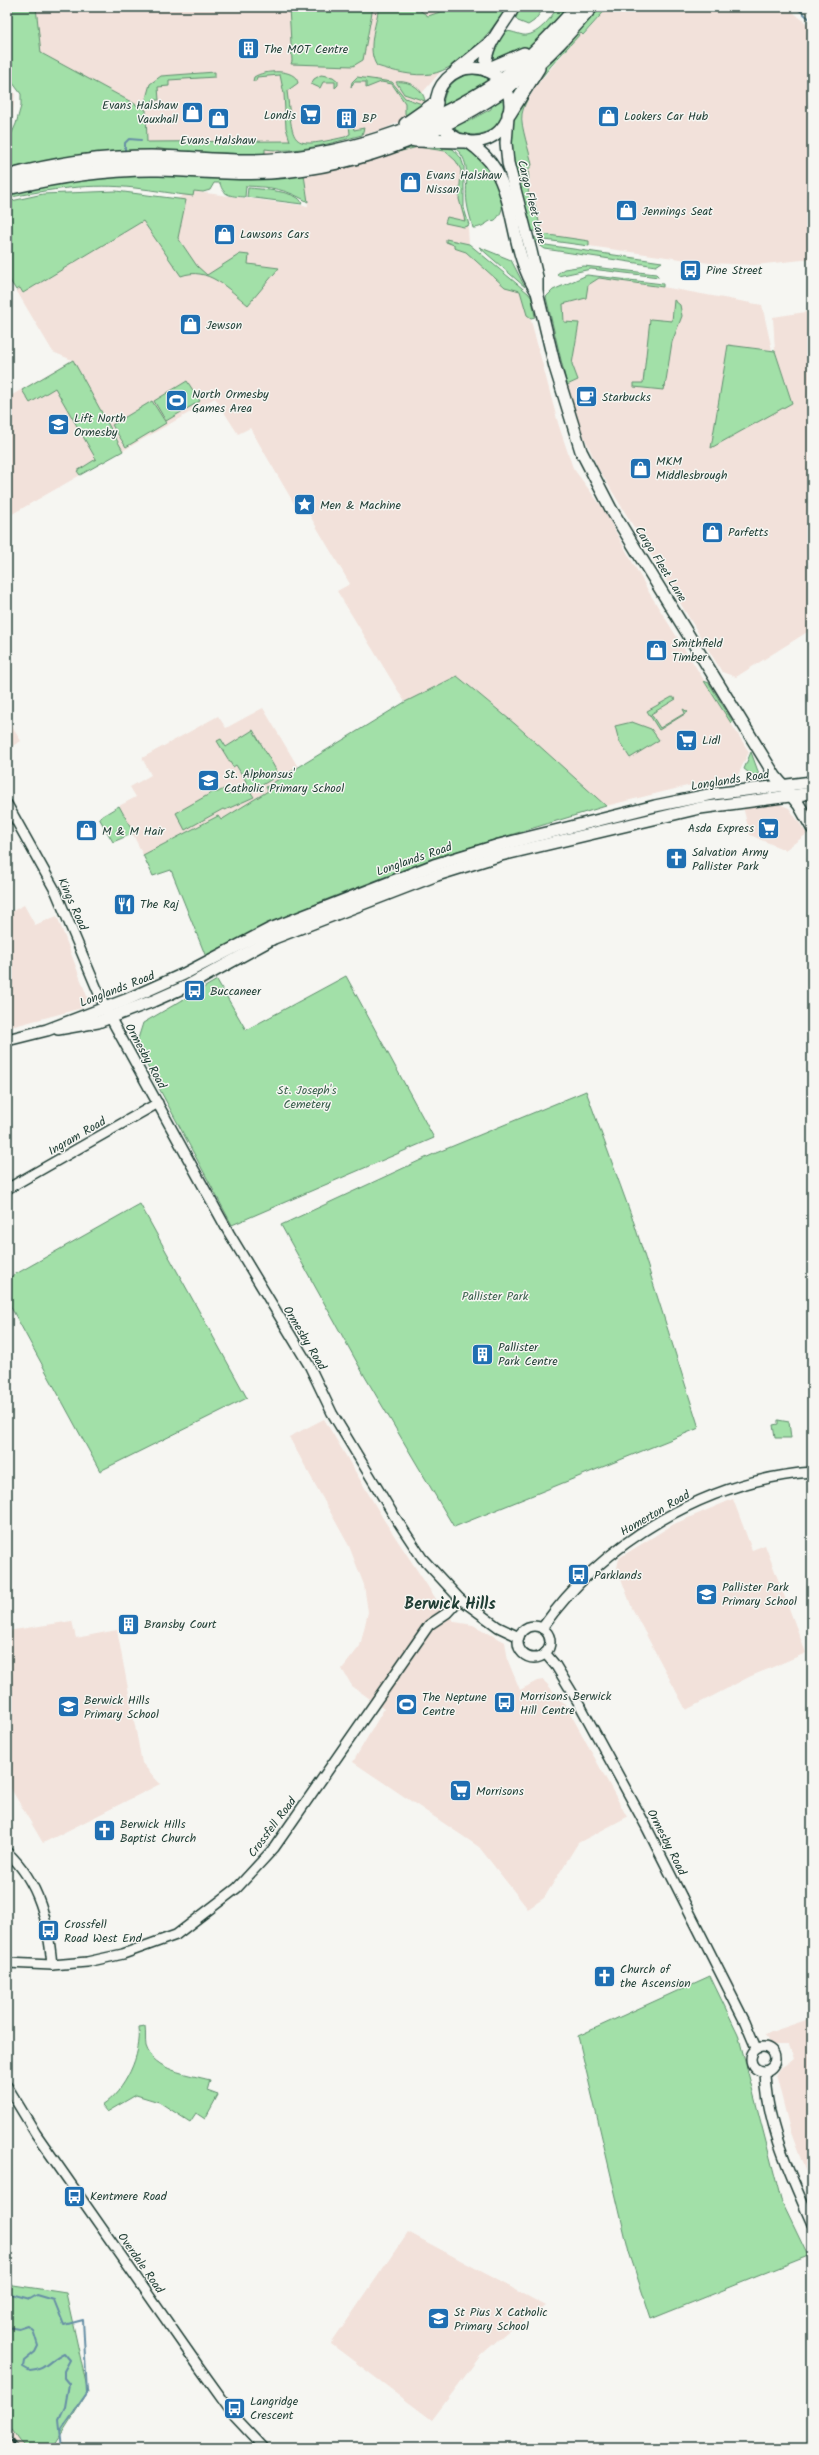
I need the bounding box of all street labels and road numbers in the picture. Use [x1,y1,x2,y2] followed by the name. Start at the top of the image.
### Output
[512,158,551,247] street label: Cargo Fleet Lane
[630,523,692,606] street label: Cargo Fleet Lane
[690,765,772,796] street label: Longlands Road
[374,837,456,881] street label: Longlands Road
[52,875,93,935] street label: Kings Road
[77,966,158,1012] street label: Longlands Road
[120,1020,172,1093] street label: Ormesby Road
[45,1112,111,1161] street label: Ingram Road
[278,1302,332,1375] street label: Ormesby Road
[617,1485,695,1541] street label: Homerton Road
[243,1792,302,1862] street label: Crossfell Road
[642,1806,692,1880] street label: Ormesby Road
[113,2229,169,2298] street label: Overdale Road

